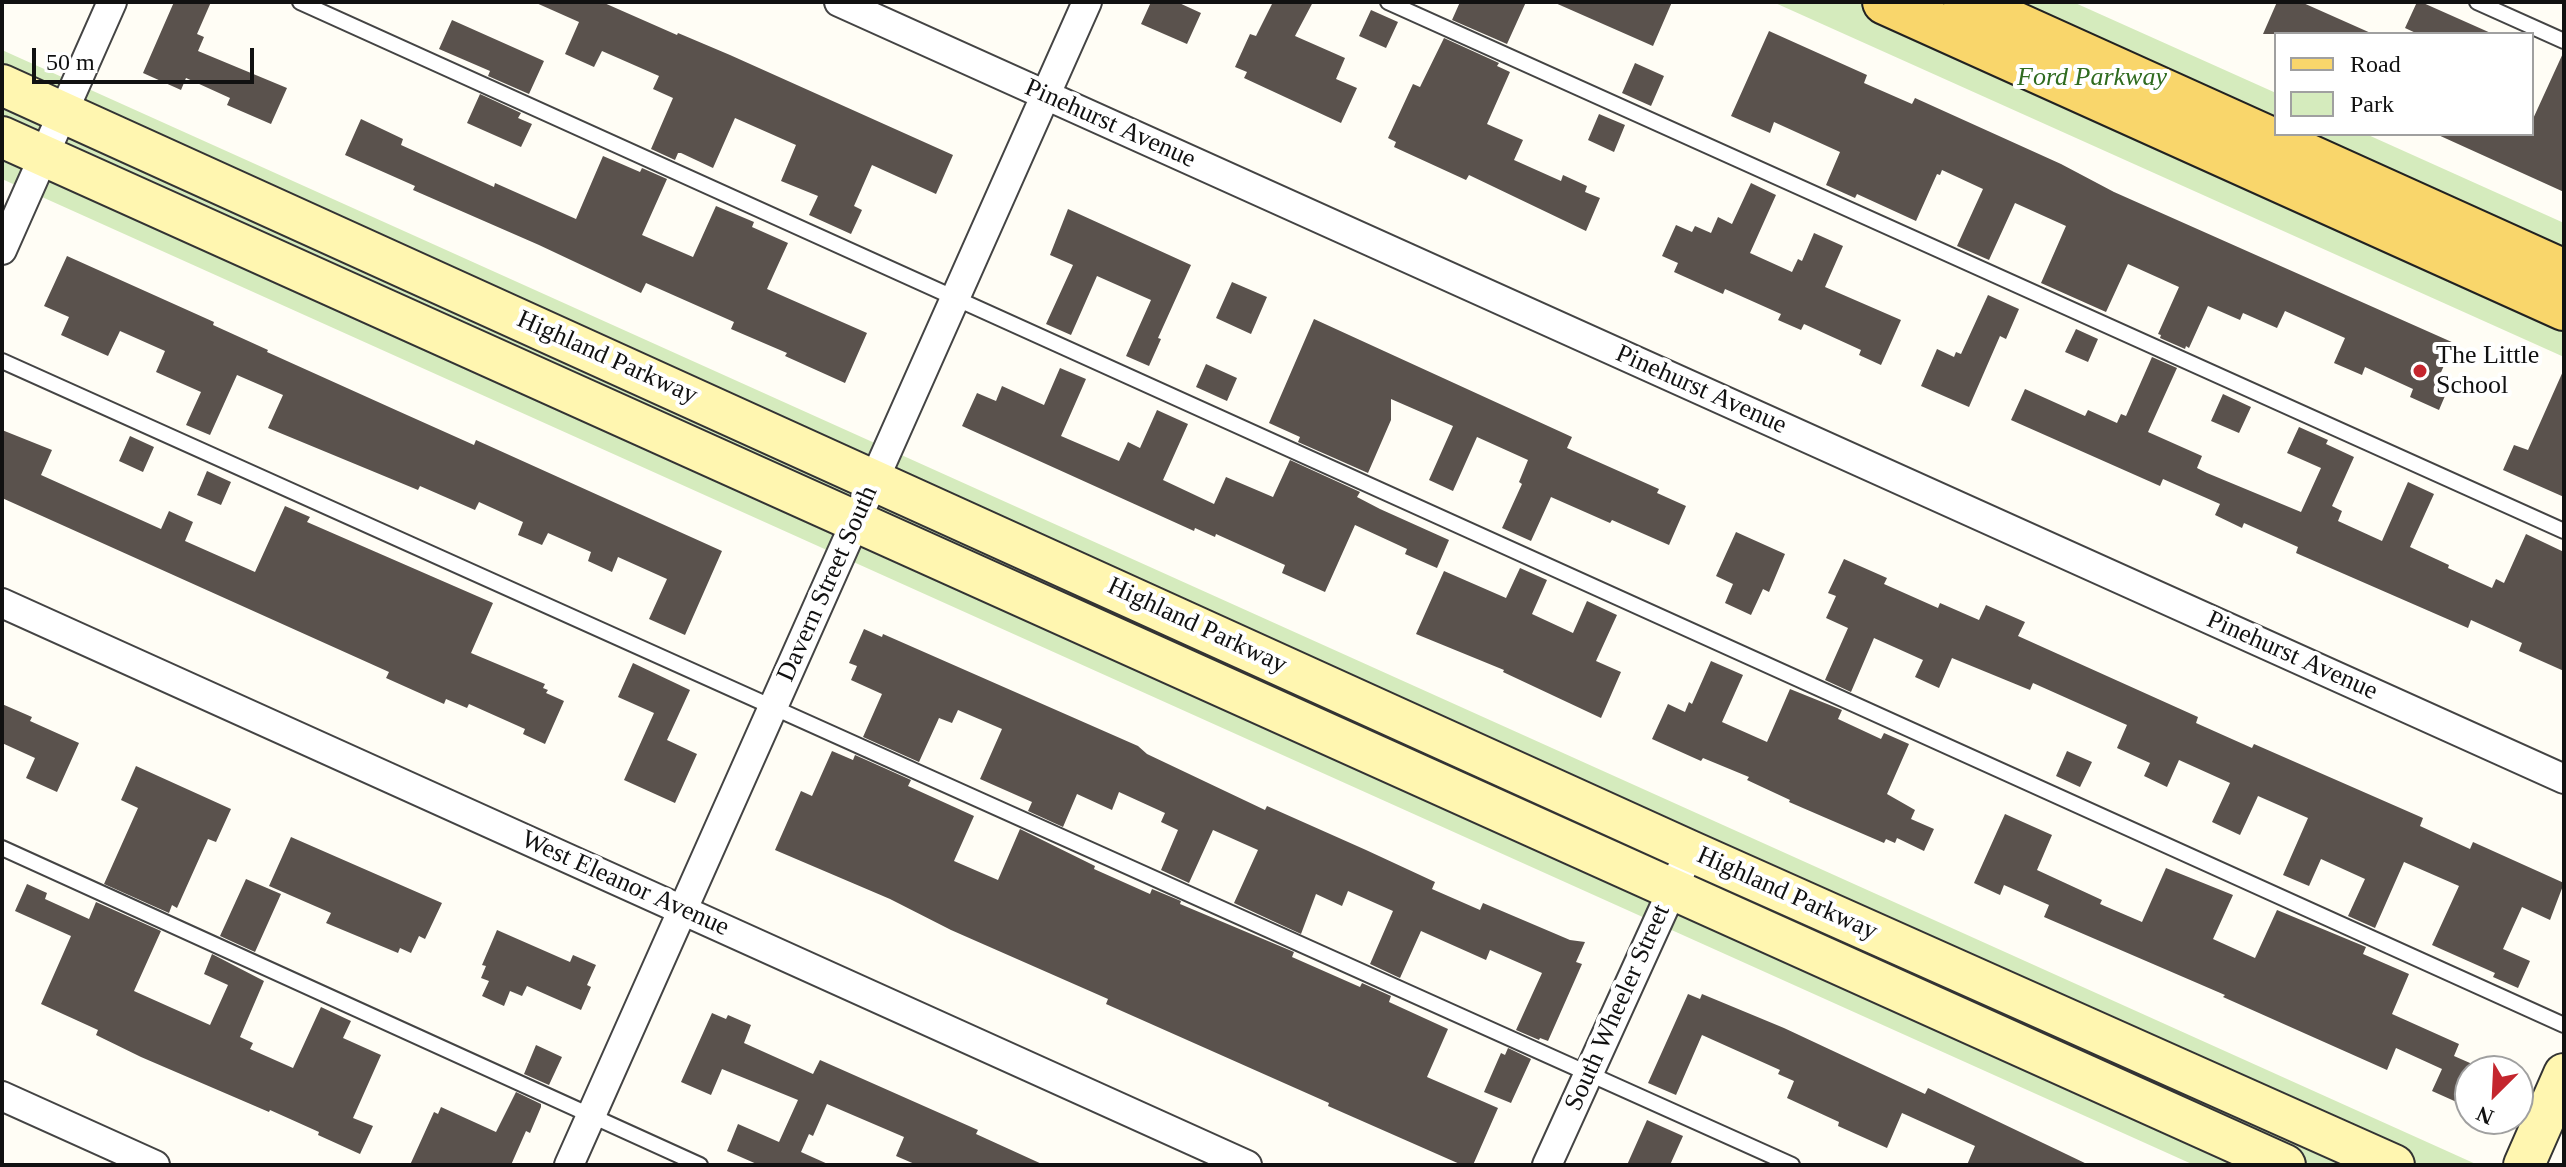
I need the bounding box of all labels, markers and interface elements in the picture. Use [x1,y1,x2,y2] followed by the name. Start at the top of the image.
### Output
[36,32,258,82] scale bar
[2274,32,2534,136] legend
[46,49,95,75] text: 50 m
[2350,51,2401,77] text: Road
[2017,62,2167,94] park label: Ford Parkway
[1020,72,1200,176] street label: Pinehurst Avenue
[2350,91,2394,117] text: Park
[512,304,702,412] street label: Highland Parkway
[1611,338,1791,442] street label: Pinehurst Avenue
[2436,340,2539,402] place label: The Little School
[2411,362,2429,380] marker: The Little School
[771,481,885,687] street label: Davern Street South
[1102,571,1292,681] street label: Highland Parkway
[2202,604,2382,708] street label: Pinehurst Avenue
[516,824,734,944] street label: West Eleanor Avenue
[1692,840,1882,948] street label: Highland Parkway
[1559,900,1677,1116] street label: South Wheeler Street
[2454,1055,2534,1135] north arrow
[2473,1101,2497,1130] text: N

